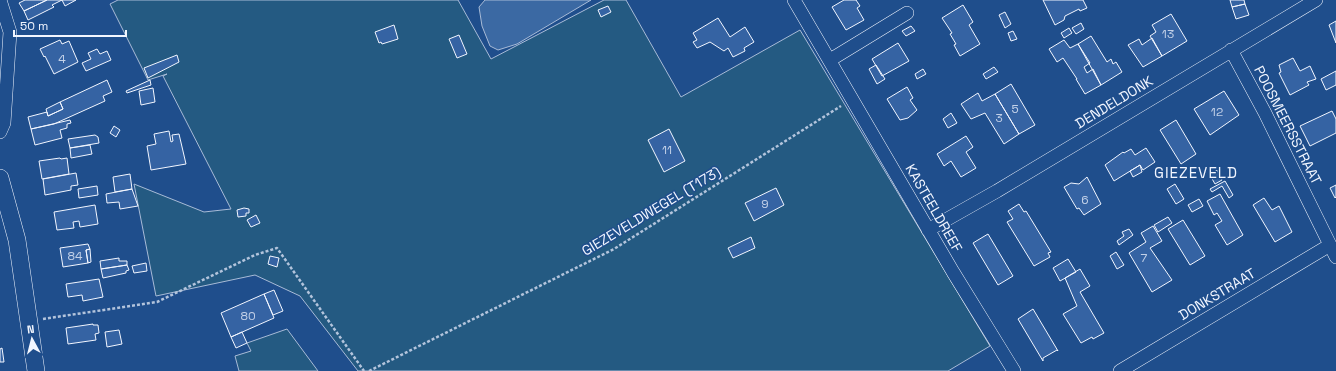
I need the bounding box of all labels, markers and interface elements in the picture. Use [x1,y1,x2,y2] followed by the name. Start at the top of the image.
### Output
[14,12,126,38] scale bar
[20,18,48,34] text: 50 m
[1162,26,1174,42] house number: 13
[58,51,66,67] house number: 4
[1250,63,1326,187] street label: POOSMEERSSTRAAT
[1072,71,1157,132] street label: DENDELDONK
[1011,101,1019,117] house number: 5
[1211,104,1223,120] house number: 12
[995,110,1003,126] house number: 3
[662,142,672,158] house number: 11
[902,161,967,256] street label: KASTEELDREEF
[578,162,724,260] street label: GIEZEVELDWEGEL (T173)
[1154,163,1238,182] district label: GIEZEVELD
[1081,192,1089,208] house number: 6
[761,196,769,212] house number: 9
[68,248,83,264] house number: 84
[1141,250,1148,266] house number: 7
[1175,264,1259,324] street label: DONKSTRAAT
[240,308,256,324] house number: 80
[12,319,52,359] north arrow
[26,322,35,336] text: N

